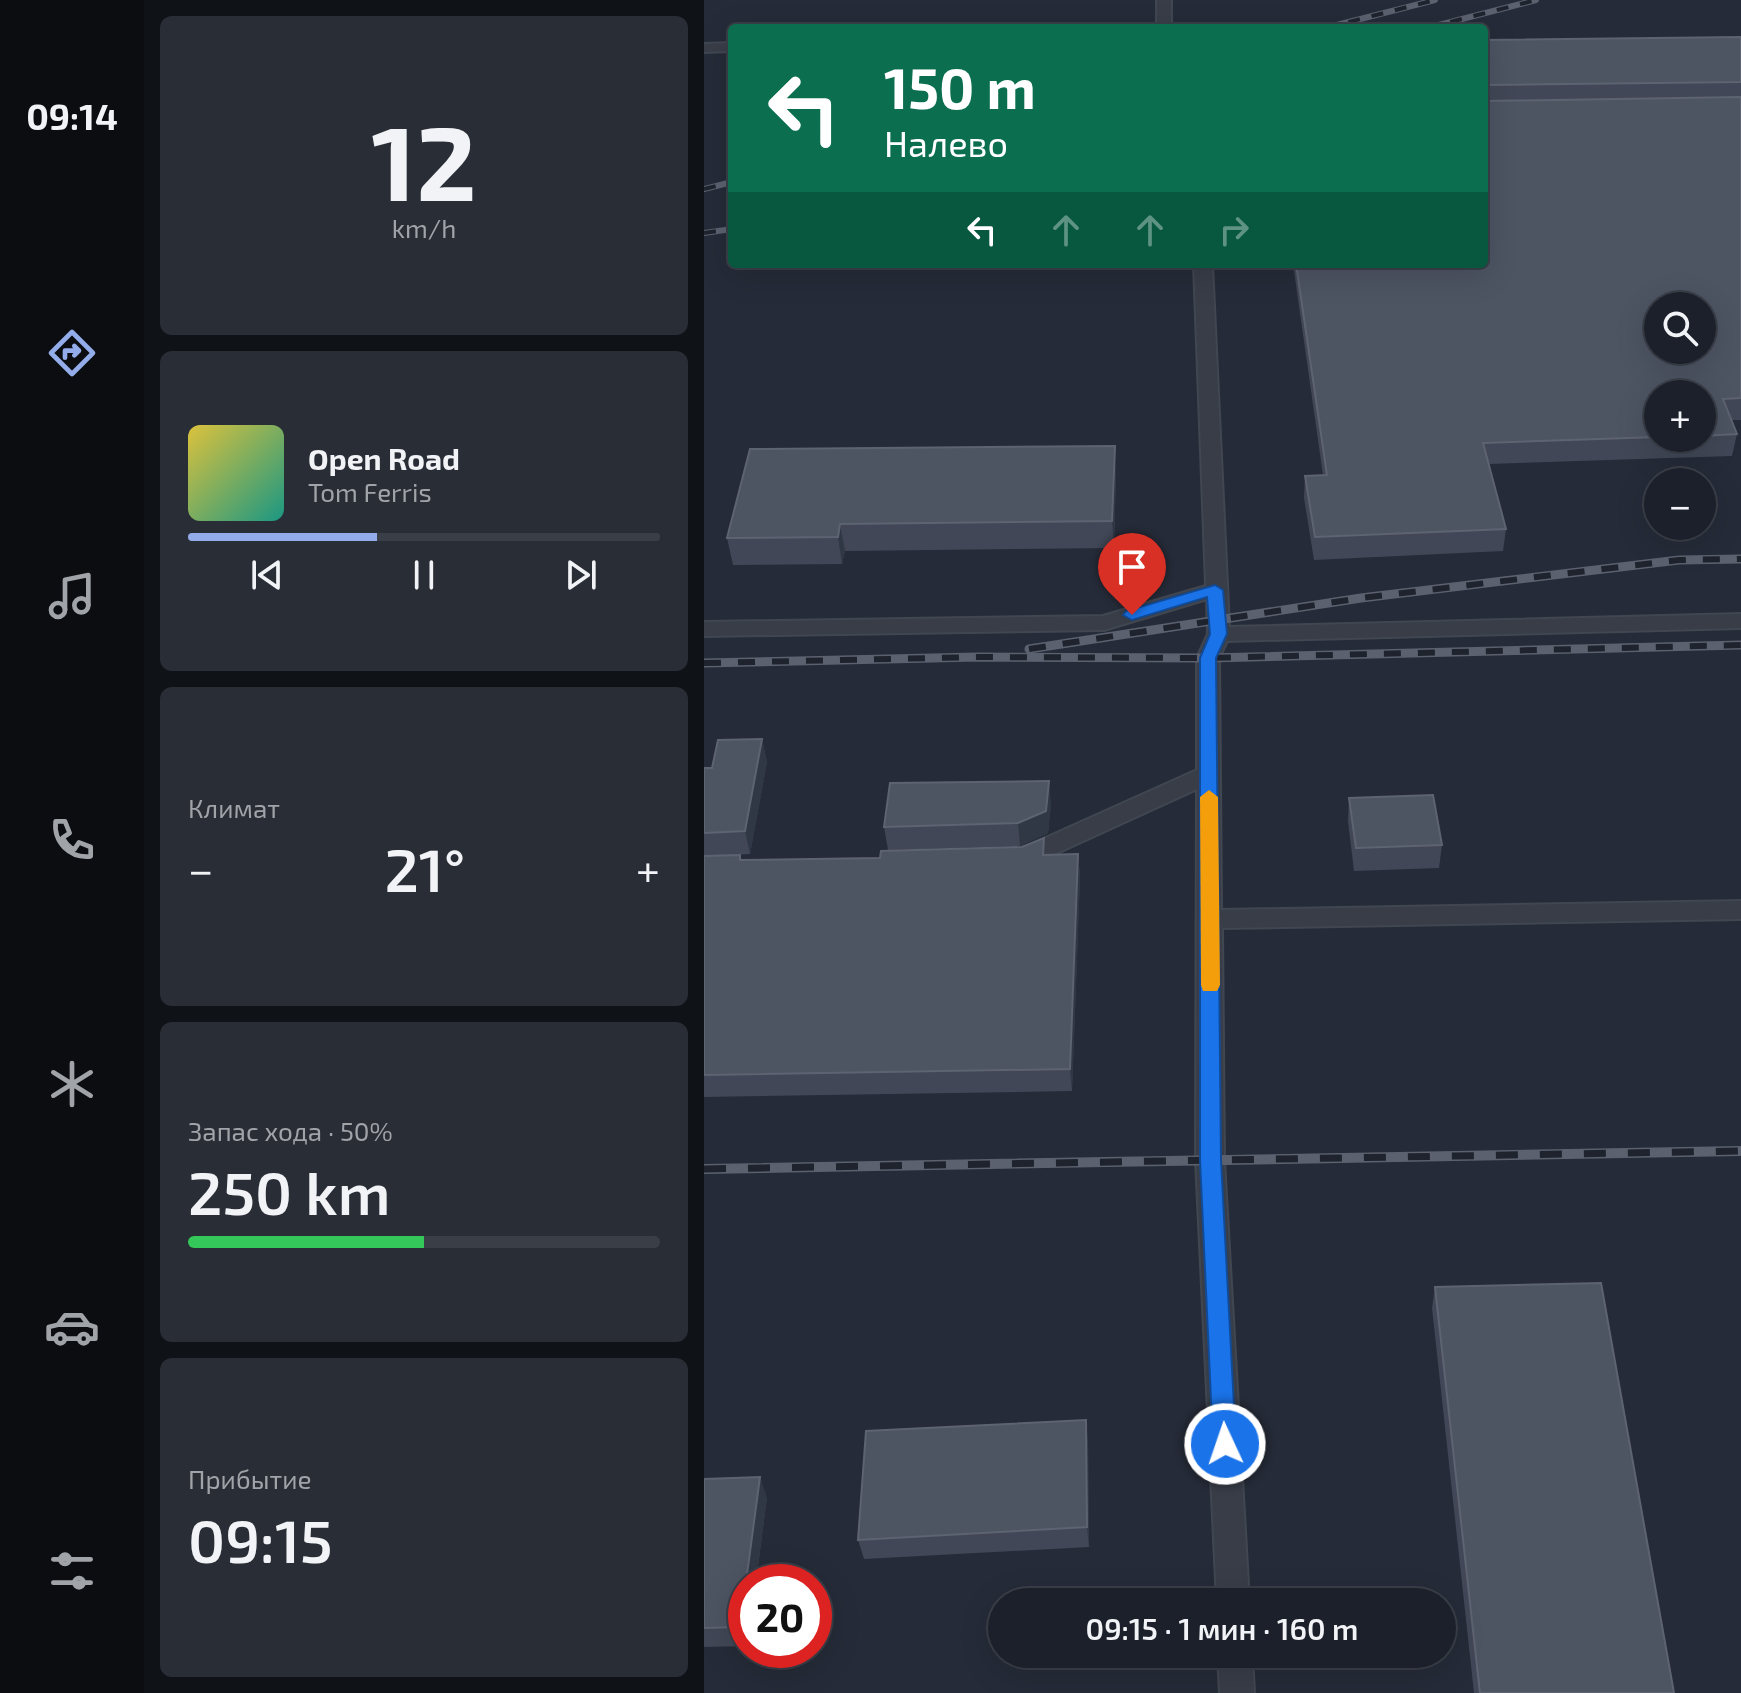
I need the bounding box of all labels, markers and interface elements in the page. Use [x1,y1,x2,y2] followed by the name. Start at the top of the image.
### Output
[884,53,1036,120] text: 150 m
[752,56,856,160] icon: left
[26,94,118,137] text: 09:14
[371,97,477,222] text: 12
[884,121,1008,164] text: Налево
[960,208,1004,252] icon: left
[1044,208,1088,252] icon: ahead
[1128,208,1172,252] icon: ahead
[1212,208,1256,252] icon: right
[392,212,456,243] text: km/h
[1644,292,1716,540] map controls
[1644,292,1716,364] button: search
[44,325,100,381] icon: directions
[1644,380,1716,452] button: +
[308,440,460,476] text: Open Road
[1644,468,1716,540] button: −
[308,476,432,507] text: Tom Ferris
[1098,533,1166,615] pin
[1110,545,1154,589] icon: arrive
[245,553,289,597] icon: previous
[402,553,446,597] icon: pause
[559,553,603,597] icon: next
[44,568,100,624] icon: music
[188,792,280,823] text: Климат
[44,812,100,868] icon: phone
[384,832,465,904] text: 21°
[188,842,214,895] text: −
[636,842,660,895] text: +
[44,1056,100,1112] icon: climate
[188,1115,393,1146] text: Запас хода · 50%
[188,1155,390,1227] text: 250 km
[44,1299,100,1355] icon: car
[1183,1402,1267,1486] position arrow
[188,1463,312,1494] text: Прибытие
[188,1503,333,1575] text: 09:15
[44,1543,100,1599] icon: filters
[728,1564,832,1668] speed limit sign: 20
[1086,1610,1358,1646] text: 09:15 · 1 мин · 160 m

